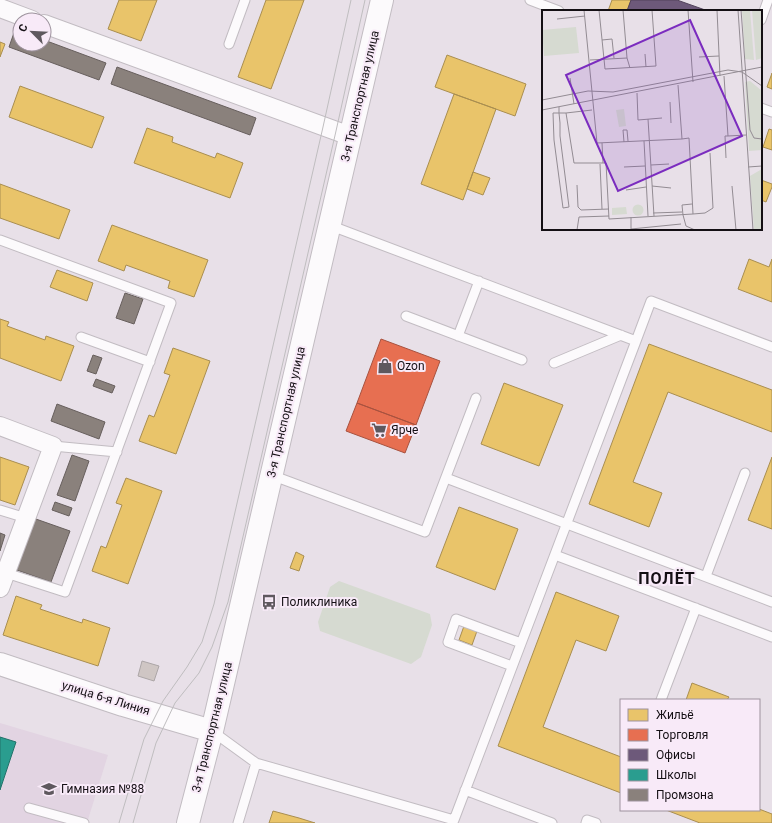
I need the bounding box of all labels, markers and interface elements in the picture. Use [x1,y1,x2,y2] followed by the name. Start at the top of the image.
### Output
[542,10,762,230] inset map
[12,12,52,52] north arrow
[16,22,31,34] text: С
[338,29,382,163] street label: 3-я Транспортная улица
[264,345,308,479] street label: 3-я Транспортная улица
[376,357,394,375] shop icon: Ozon
[397,359,425,373] place label: Ozon
[370,421,388,439] supermarket icon: Ярче
[391,423,418,437] place label: Ярче
[638,569,696,588] district label: ПОЛЁТ
[260,593,278,611] bus stop icon: Поликлиника
[281,595,357,609] place label: Поликлиника
[189,660,235,794] street label: 3-я Транспортная улица
[60,678,152,718] street label: улица 6-я Линия
[620,699,760,811] legend
[656,708,694,722] text: Жильё
[656,728,708,742] text: Торговля
[656,748,696,762] text: Офисы
[656,768,697,782] text: Школы
[40,780,58,798] school or university icon: Гимназия №88
[61,782,144,796] place label: Гимназия №88
[656,788,713,802] text: Промзона

